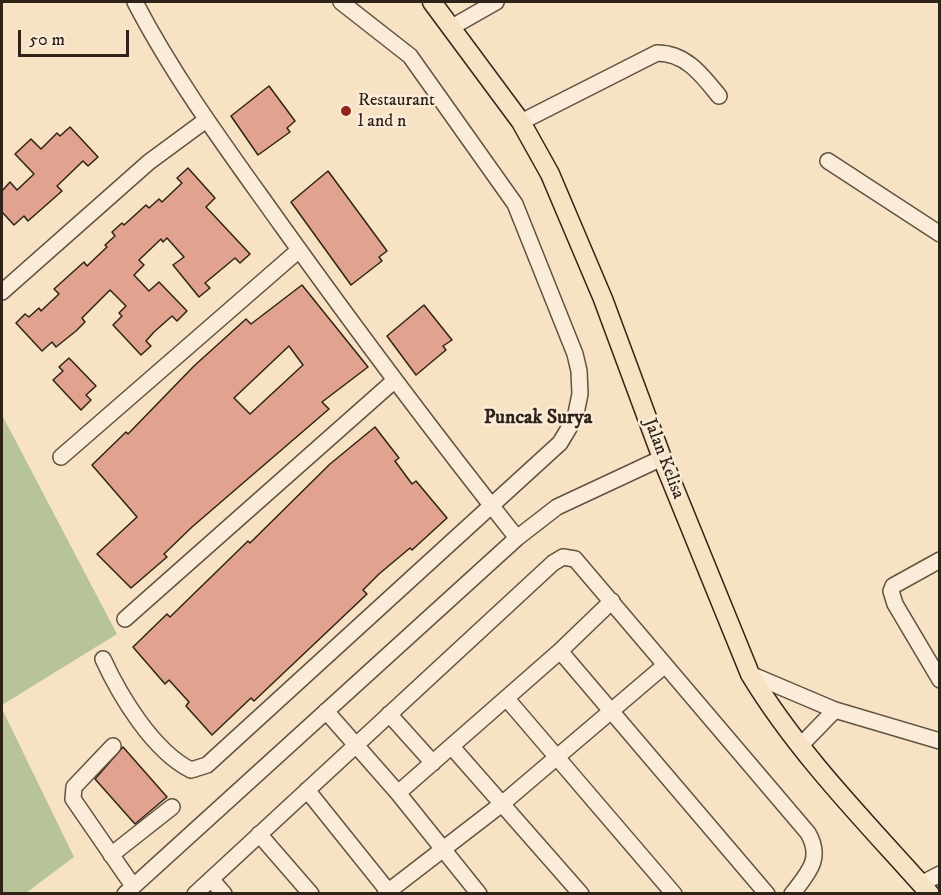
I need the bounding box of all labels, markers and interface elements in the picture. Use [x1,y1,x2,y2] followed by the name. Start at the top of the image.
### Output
[21,18,132,56] scale bar
[29,29,65,51] text: 50 m
[358,90,435,132] place label: Restaurant l and n
[339,104,353,118] marker: Restaurant l and n
[484,407,592,431] district label: Puncak Surya
[638,416,688,502] street label: Jalan Kelisa

